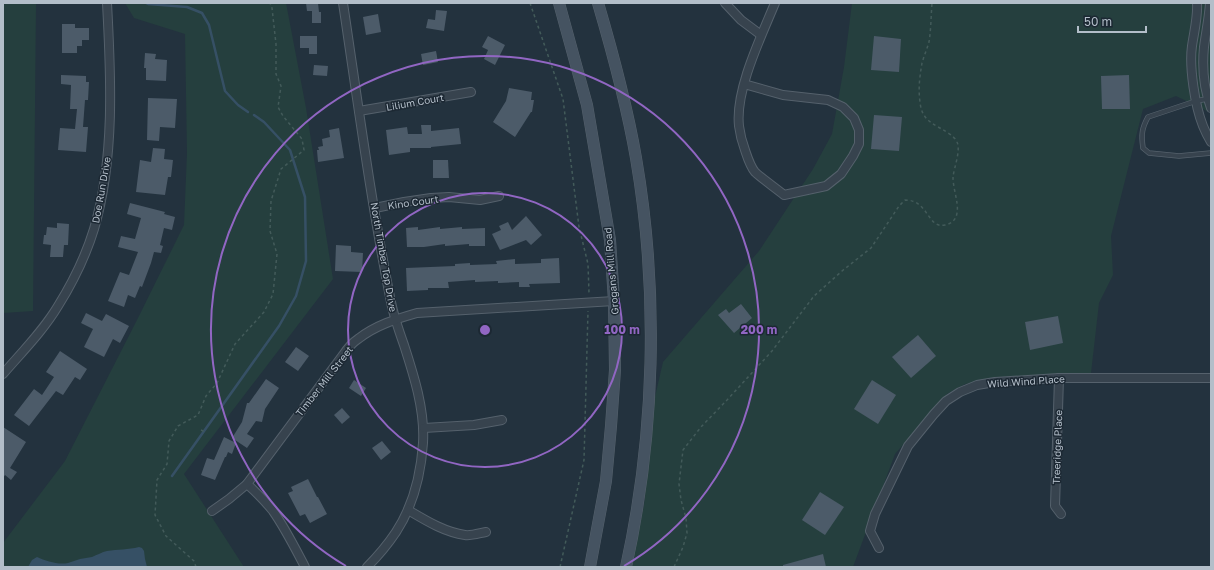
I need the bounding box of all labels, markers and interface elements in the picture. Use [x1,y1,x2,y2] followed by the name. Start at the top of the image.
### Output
[1078,8,1146,34] scale bar
[1084,14,1112,29] text: 50 m
[385,91,445,113] street label: Lilium Court
[89,156,113,224] street label: Doe Run Drive
[387,192,439,212] street label: Kino Court
[368,201,400,313] street label: North Timber Top Drive
[601,227,621,315] street label: Grogans Mill Road
[604,322,640,337] text: 100 m
[741,322,777,337] text: 200 m
[478,323,492,337] centre of rings
[293,343,355,419] street label: Timber Mill Street
[987,372,1065,390] street label: Wild Wind Place
[1050,409,1064,484] street label: Treeridge Place

